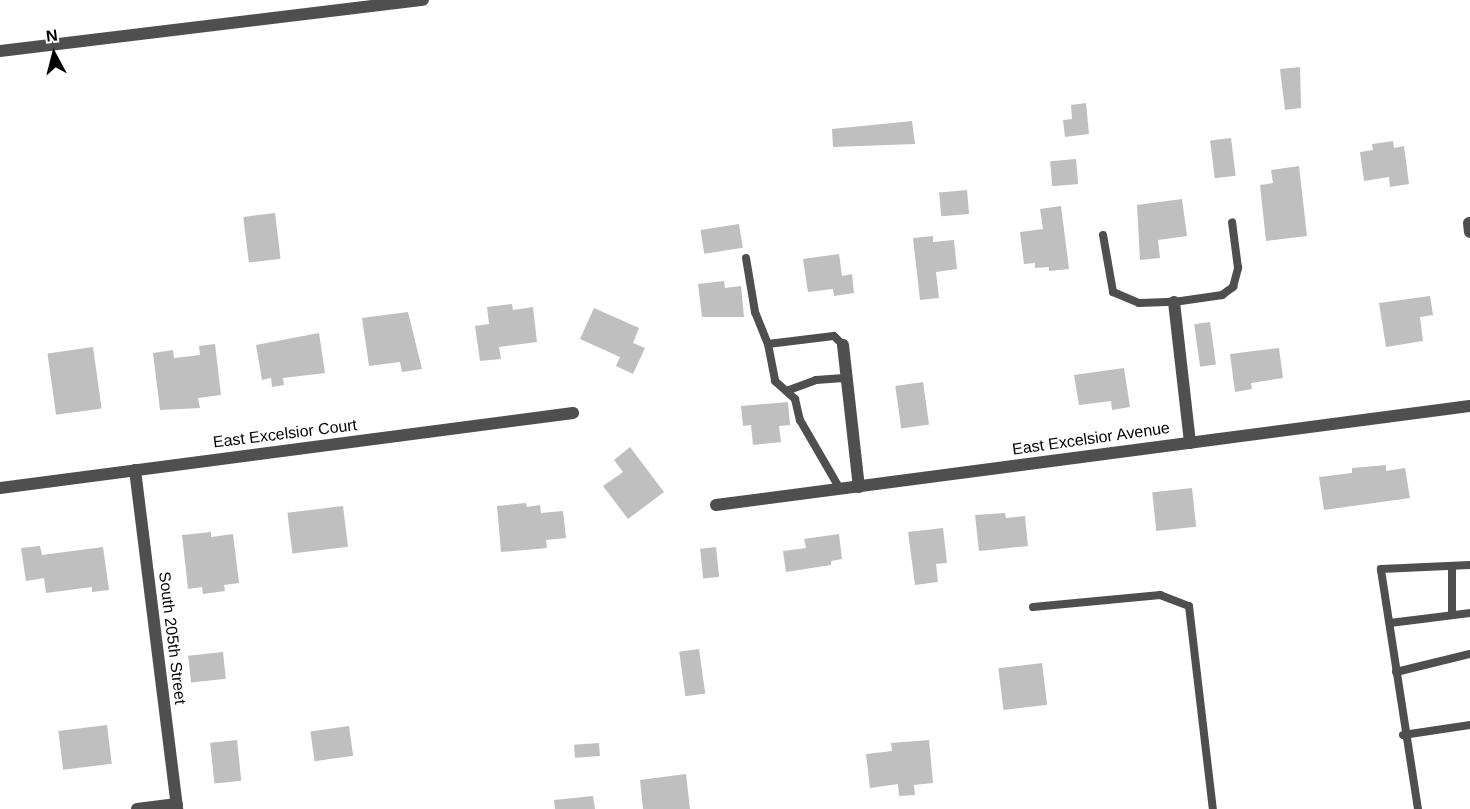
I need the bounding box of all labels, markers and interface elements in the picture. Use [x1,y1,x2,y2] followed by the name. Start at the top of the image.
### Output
[24,24,84,84] north arrow
[45,26,59,45] text: N
[212,416,358,452] street label: East Excelsior Court
[1011,418,1171,460] street label: East Excelsior Avenue
[154,571,190,705] street label: South 205th Street

